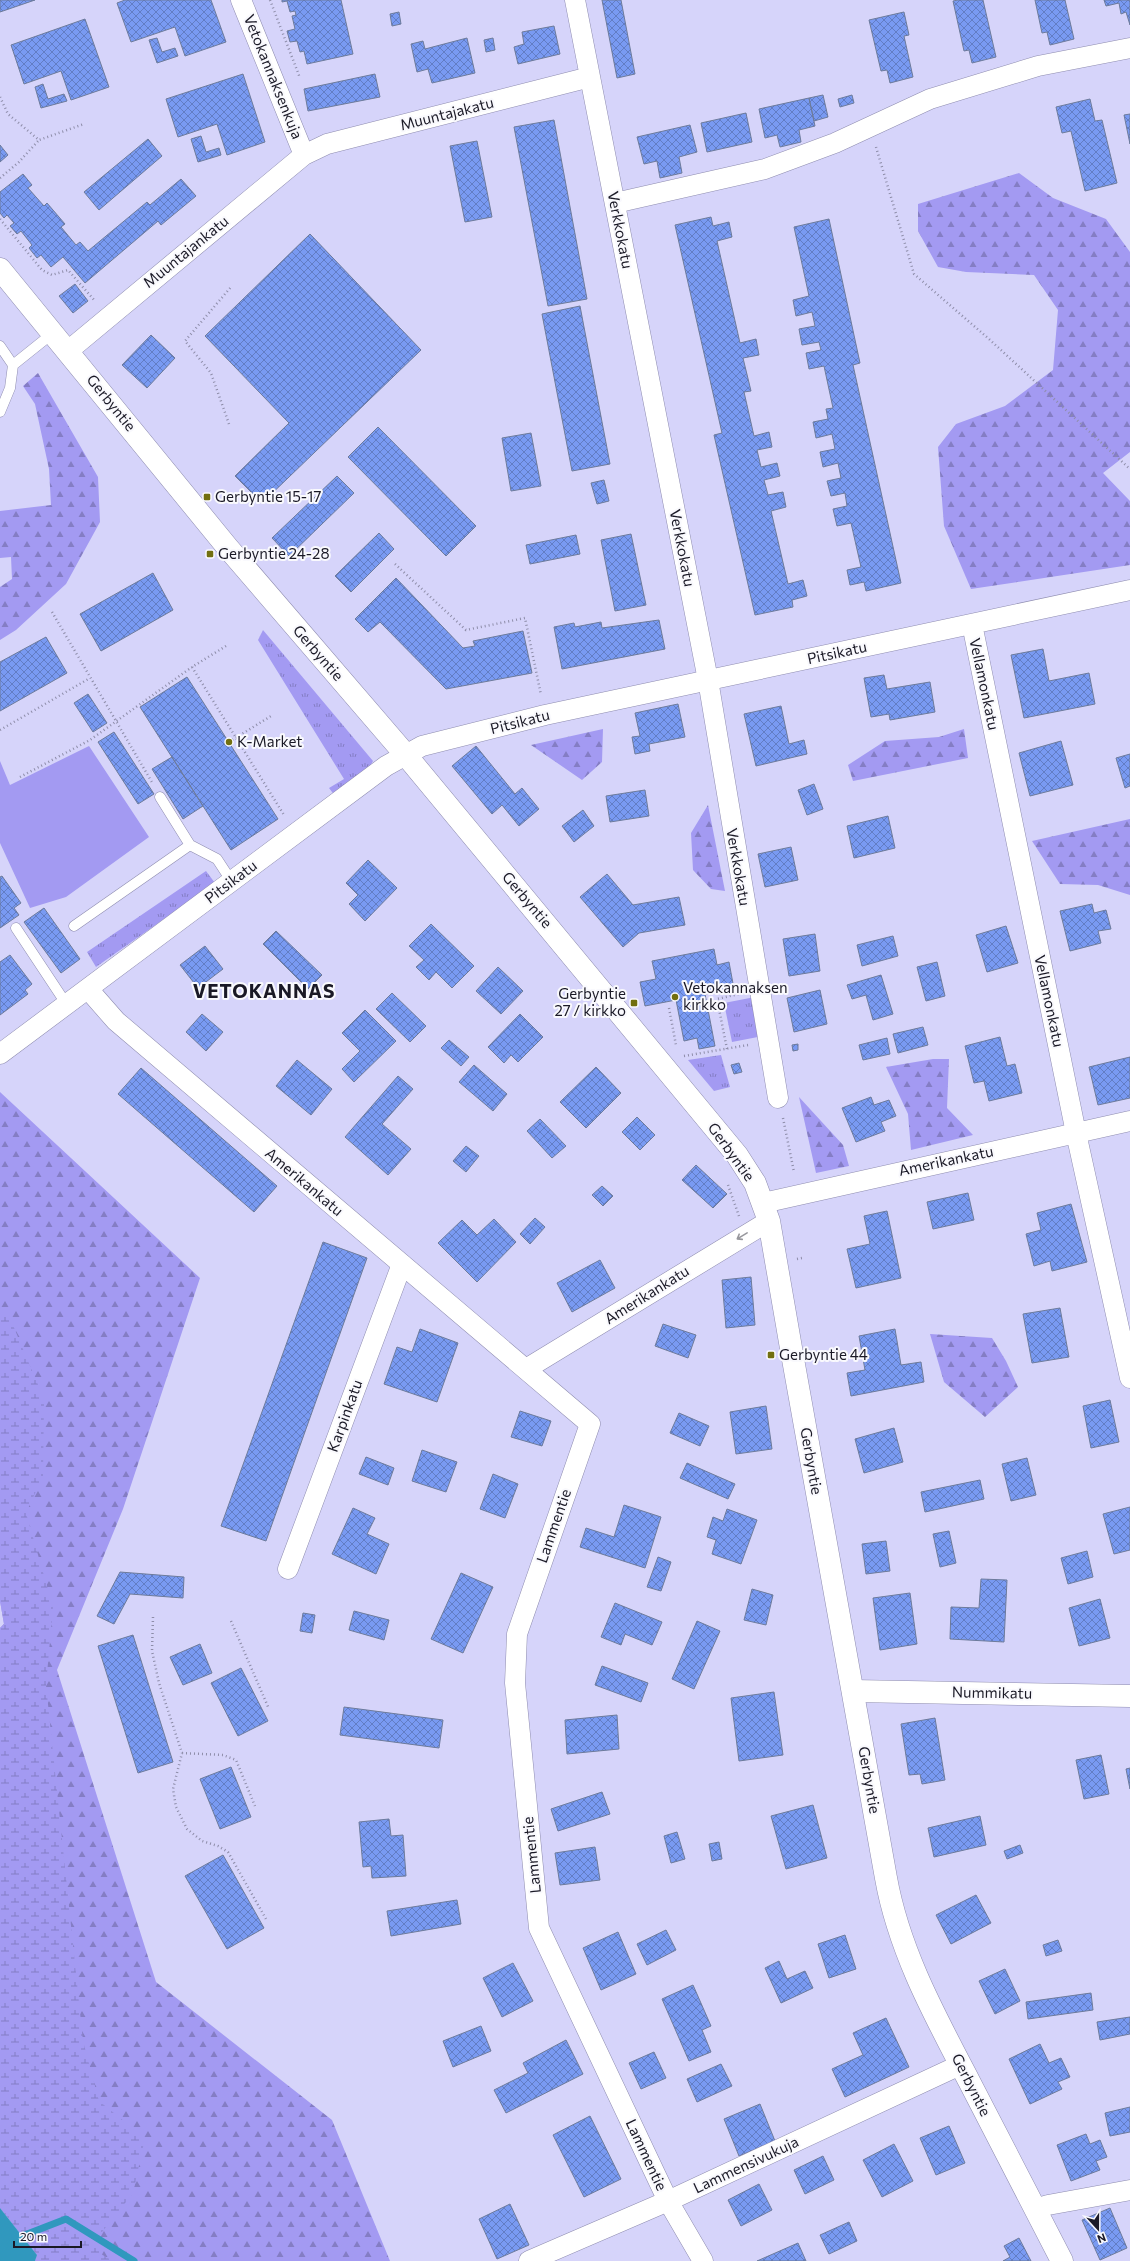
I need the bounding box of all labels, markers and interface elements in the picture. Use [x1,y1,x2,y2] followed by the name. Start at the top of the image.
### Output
[241,12,307,142] street label: Vetokannaksenkuja
[398,93,495,133] street label: Muuntajakatu
[605,190,637,270] street label: Verkkokatu
[139,211,232,291] street label: Muuntajankatu
[83,370,140,434] street label: Gerbyntie
[215,487,322,505] place label: Gerbyntie 15-17
[202,492,212,502] marker: Gerbyntie 15-17
[667,508,699,588] street label: Verkkokatu
[218,544,330,562] place label: Gerbyntie 24-28
[205,549,215,559] marker: Gerbyntie 24-28
[290,621,348,684] street label: Gerbyntie
[966,636,1004,732] street label: Vellamonkatu
[805,637,868,667] street label: Pitsikatu
[488,705,551,737] street label: Pitsikatu
[237,732,302,750] place label: K-Market
[224,737,234,747] marker: K-Market
[723,827,755,907] street label: Verkkokatu
[201,856,260,907] street label: Pitsikatu
[499,868,557,931] street label: Gerbyntie
[1031,953,1069,1049] street label: Vellamonkatu
[683,978,788,1013] place label: Vetokannaksen kirkko
[193,979,335,1002] district label: VETOKANNAS
[555,984,626,1019] place label: Gerbyntie 27 / kirkko
[670,992,680,1002] marker: Vetokannaksen kirkko
[629,998,639,1008] marker: Gerbyntie 27 / kirkko
[705,1119,759,1184] street label: Gerbyntie
[897,1141,995,1179] street label: Amerikankatu
[262,1143,347,1219] street label: Amerikankatu
[736,1233,748,1241] one-way arrow
[601,1261,692,1327] street label: Amerikankatu
[779,1345,868,1363] place label: Gerbyntie 44
[766,1350,776,1360] marker: Gerbyntie 44
[323,1377,365,1454] street label: Karpinkatu
[797,1426,827,1496] street label: Gerbyntie
[532,1486,574,1565] street label: Lammentie
[952,1682,1032,1702] street label: Nummikatu
[855,1745,885,1815] street label: Gerbyntie
[518,1816,544,1894] street label: Lammentie
[948,2050,995,2119] street label: Gerbyntie
[622,2116,671,2193] street label: Lammentie
[690,2132,801,2196] street label: Lammensivukuja
[1078,2209,1118,2249] north arrow
[14,2223,81,2249] scale bar
[20,2229,47,2243] text: 20 m
[1096,2231,1108,2246] text: N

